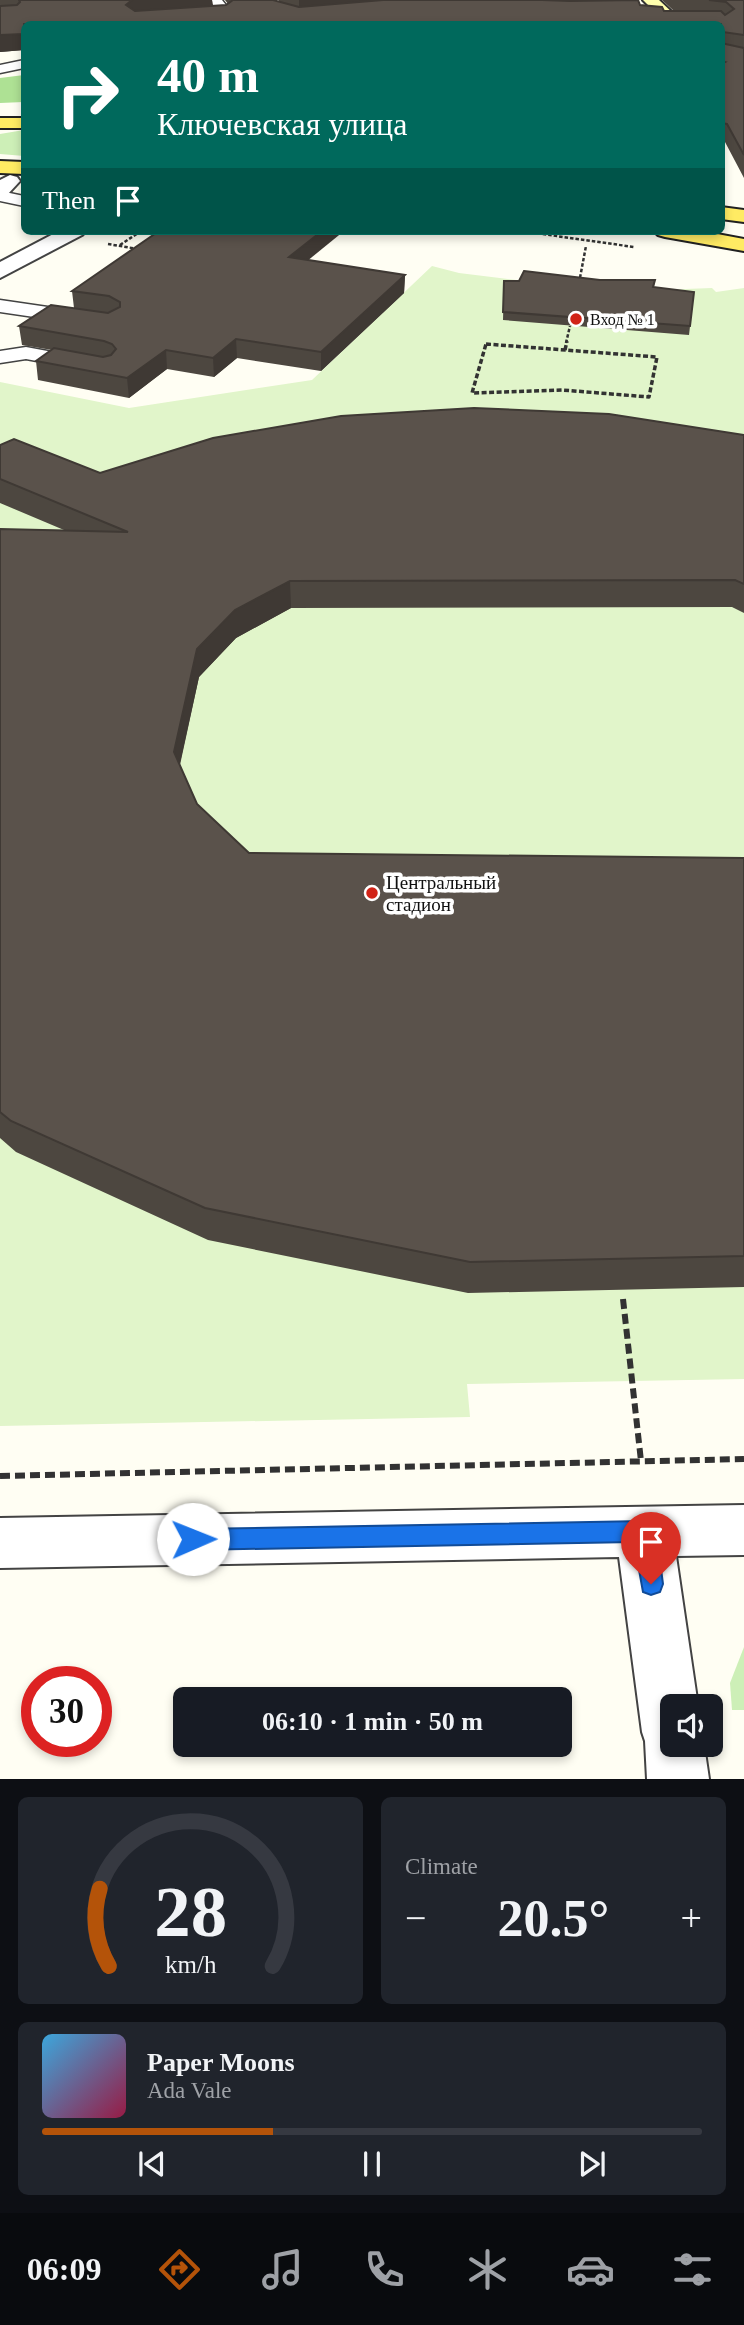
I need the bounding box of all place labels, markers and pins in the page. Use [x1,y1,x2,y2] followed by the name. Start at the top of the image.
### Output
[568,311,584,327] marker: Вход № 1
[590,311,655,329] place label: Вход № 1
[386,872,496,915] place label: Центральный стадион
[364,885,380,901] marker: Центральный стадион
[621,1512,681,1584] pin

